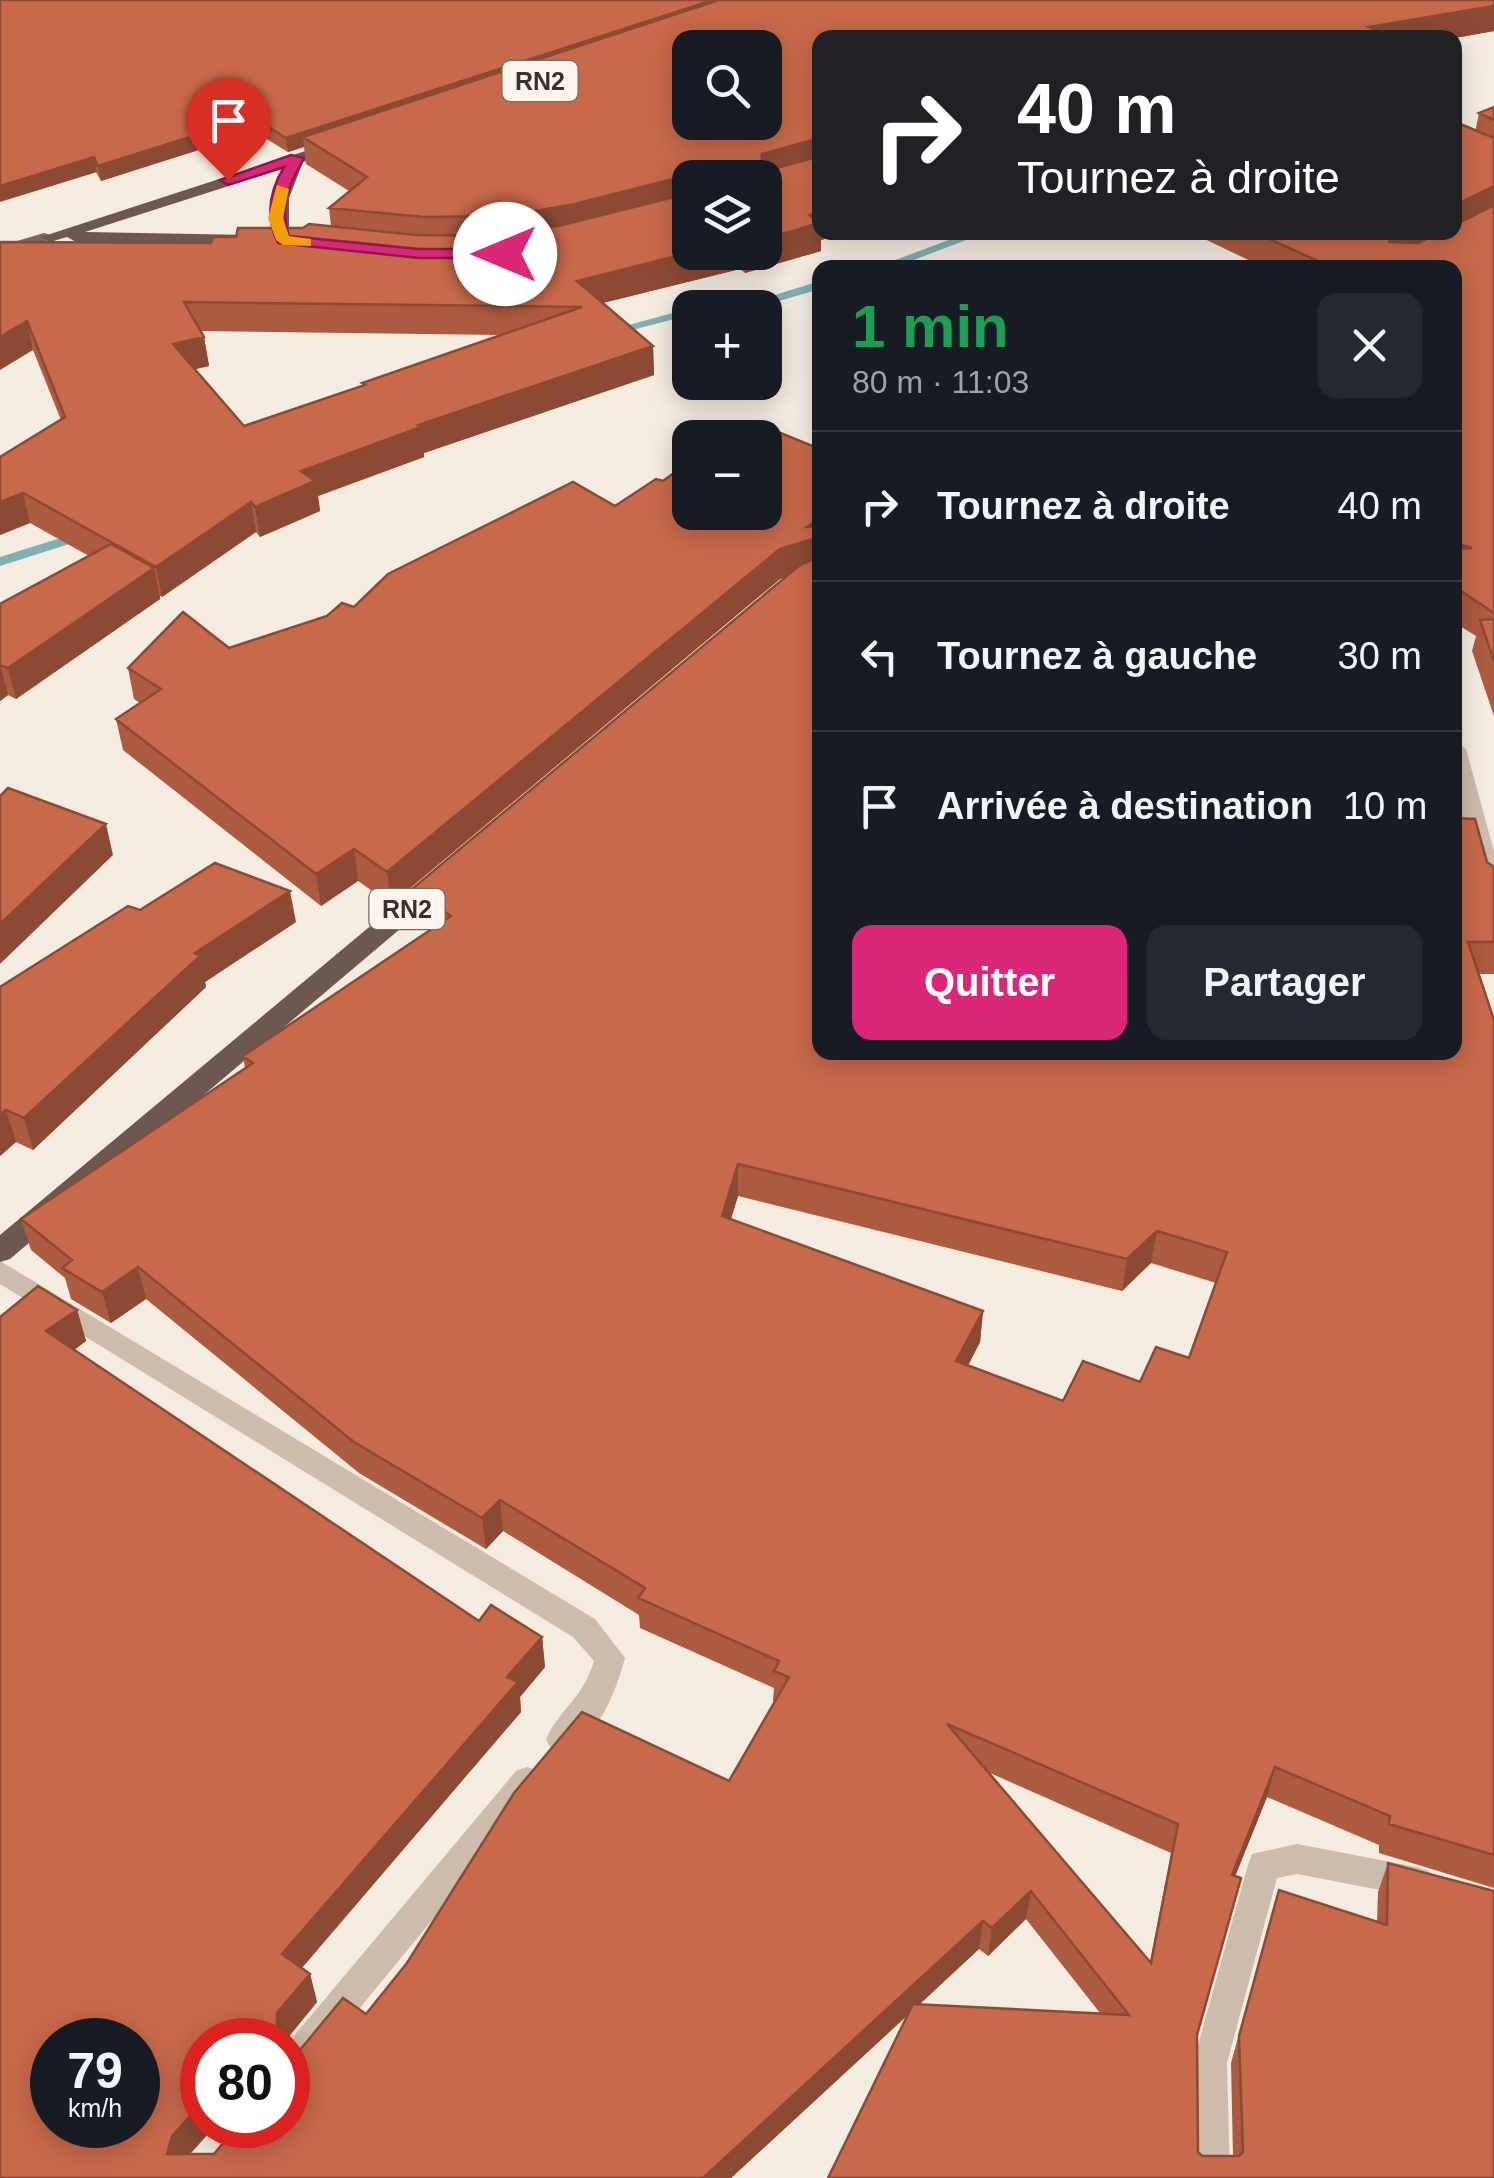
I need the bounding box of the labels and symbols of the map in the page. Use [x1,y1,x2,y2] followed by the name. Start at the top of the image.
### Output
[502,61,578,101] road number: RN2
[186,78,271,181] pin
[453,202,557,306] position arrow
[370,889,444,929] road number: RN2
[180,2018,310,2148] speed limit sign: 80

